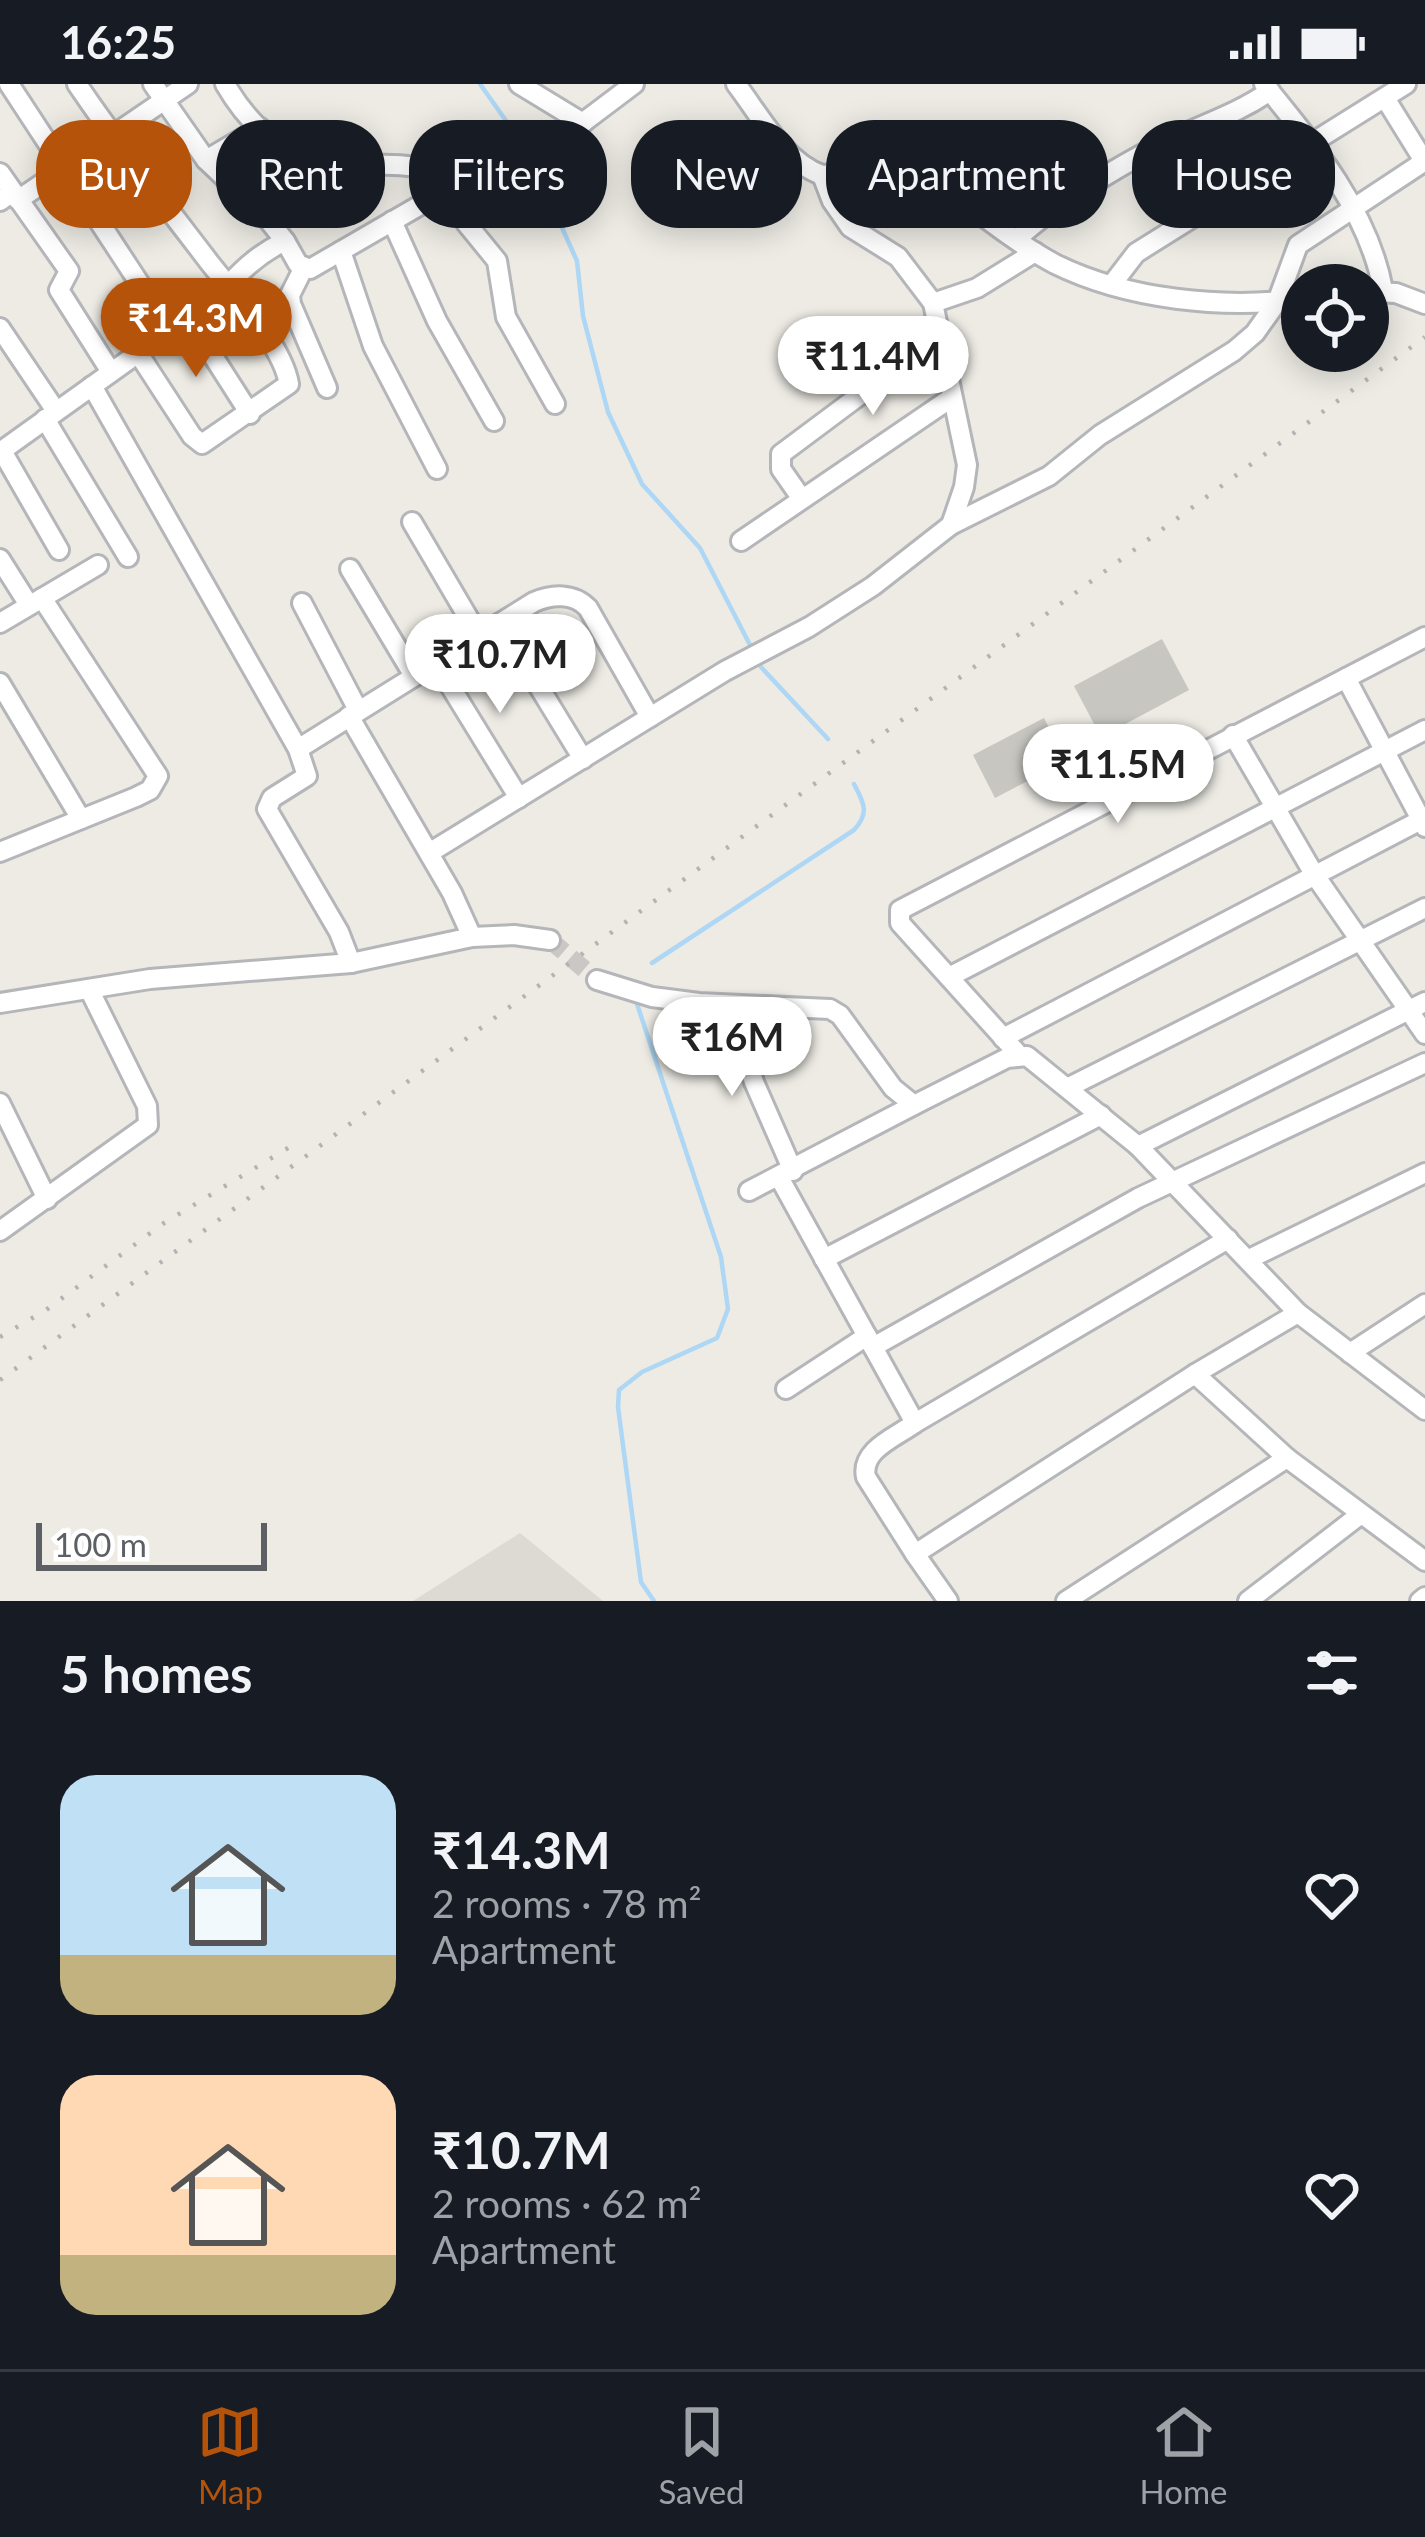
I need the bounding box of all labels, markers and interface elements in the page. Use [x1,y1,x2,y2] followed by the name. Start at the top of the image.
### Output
[60,15,176,69] text: 16:25
[36,120,192,228] chip: Buy
[216,120,385,228] chip: Rent
[409,120,607,228] chip: Filters
[631,120,802,228] chip: New
[826,120,1108,228] chip: Apartment
[1132,120,1335,228] chip: House
[1281,264,1389,372] map controls
[1281,264,1389,372] button: locate
[98,278,294,380] pin: ₹14.3M
[128,294,264,340] text: ₹14.3M
[775,316,971,418] pin: ₹11.4M
[805,332,941,378] text: ₹11.4M
[402,614,598,716] pin: ₹10.7M
[432,630,568,676] text: ₹10.7M
[1020,724,1216,826] pin: ₹11.5M
[1050,740,1186,786] text: ₹11.5M
[661,997,803,1099] pin: ₹16M
[680,1013,784,1059] text: ₹16M
[36,1517,267,1570] scale bar
[54,1524,147,1564] text: 100 m
[1299,1640,1365,1706] icon: filters
[60,1643,252,1704] text: 5 homes
[432,1819,611,1880] text: ₹14.3M
[156,1823,300,1967] icon: home
[1299,1862,1365,1928] icon: heart
[432,1880,702,1926] text: 2 rooms · 78 m²
[432,1926,616,1972] text: Apartment
[432,2119,611,2180] text: ₹10.7M
[156,2123,300,2267] icon: home
[1299,2162,1365,2228] icon: heart
[432,2180,702,2226] text: 2 rooms · 62 m²
[432,2226,616,2272] text: Apartment
[197,2399,263,2511] tab: Map
[658,2399,745,2511] tab: Saved
[1140,2399,1228,2511] tab: Home

